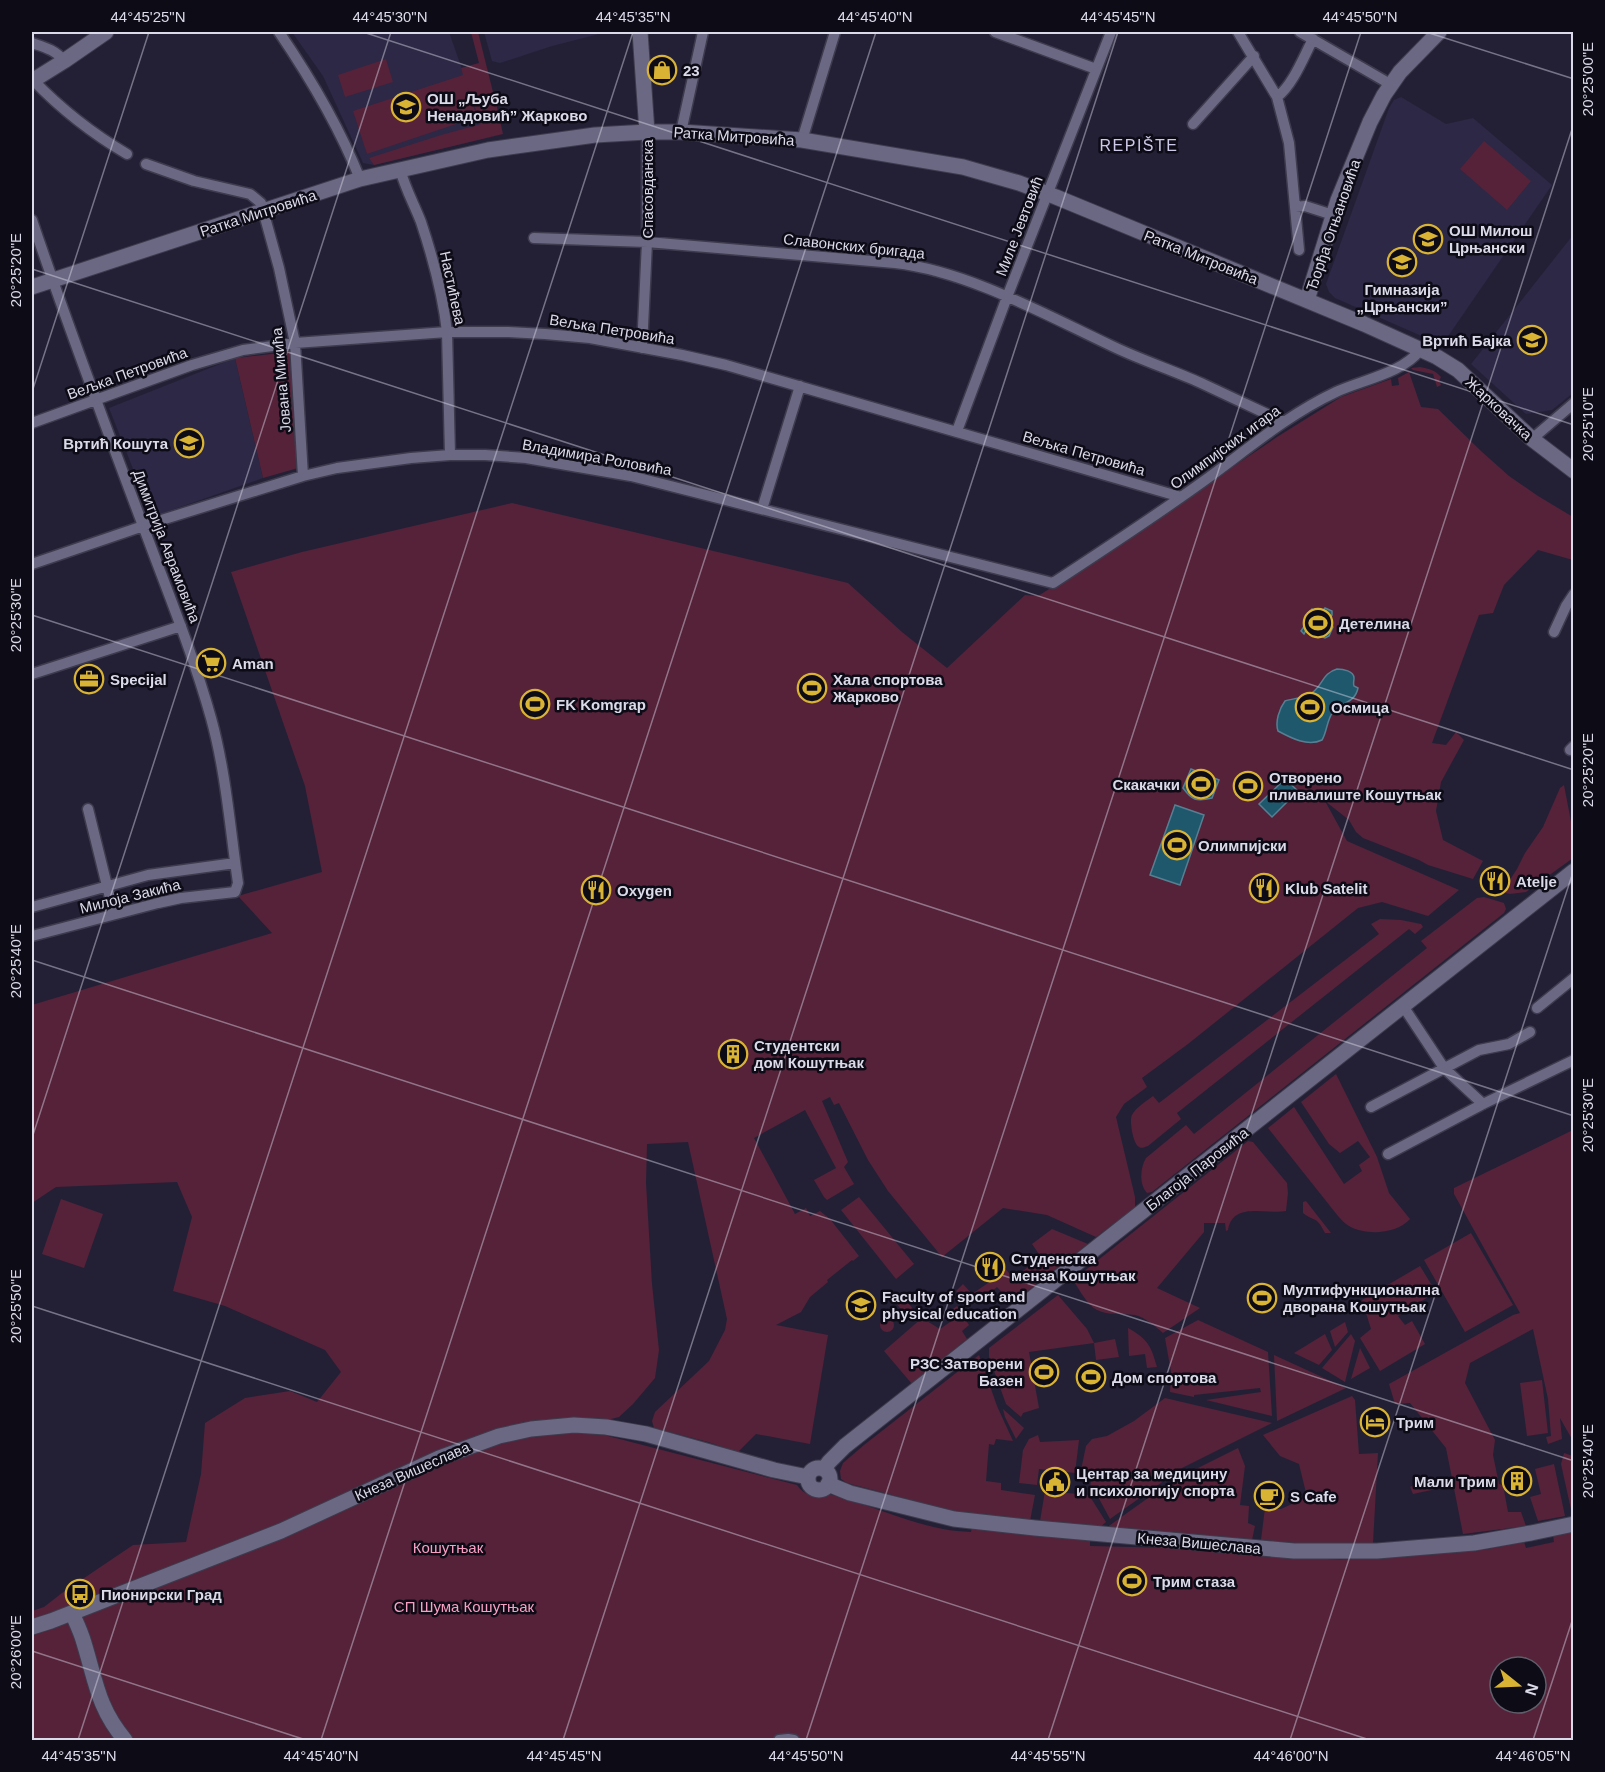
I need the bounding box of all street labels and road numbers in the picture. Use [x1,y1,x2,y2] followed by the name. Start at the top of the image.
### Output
[673,123,796,149] street label: Ратка Митровића
[639,139,656,239] street label: Спасовданска
[1303,156,1364,293] street label: Ђорђа Огњановића
[992,174,1046,278] street label: Миле Јевтовић
[198,186,319,240] street label: Ратка Митровића
[1142,226,1261,288] street label: Ратка Митровића
[782,230,926,262] street label: Славонских бригада
[437,250,469,327] street label: Настићева
[548,311,676,347] street label: Вељка Петровића
[268,326,294,433] street label: Јована Микића
[65,343,190,403] street label: Вељка Петровића
[1462,373,1536,444] street label: Жарковачка
[1167,401,1284,493] street label: Олимпијских игара
[1021,427,1148,479] street label: Вељка Петровића
[521,435,674,479] street label: Владимира Роловића
[130,467,204,626] street label: Димитрија Аврамовића
[78,875,183,917] street label: Милоја Закића
[1143,1123,1252,1214] street label: Благоја Паровића
[352,1438,473,1504] street label: Кнеза Вишеслава
[1137,1529,1262,1557] street label: Кнеза Вишеслава

